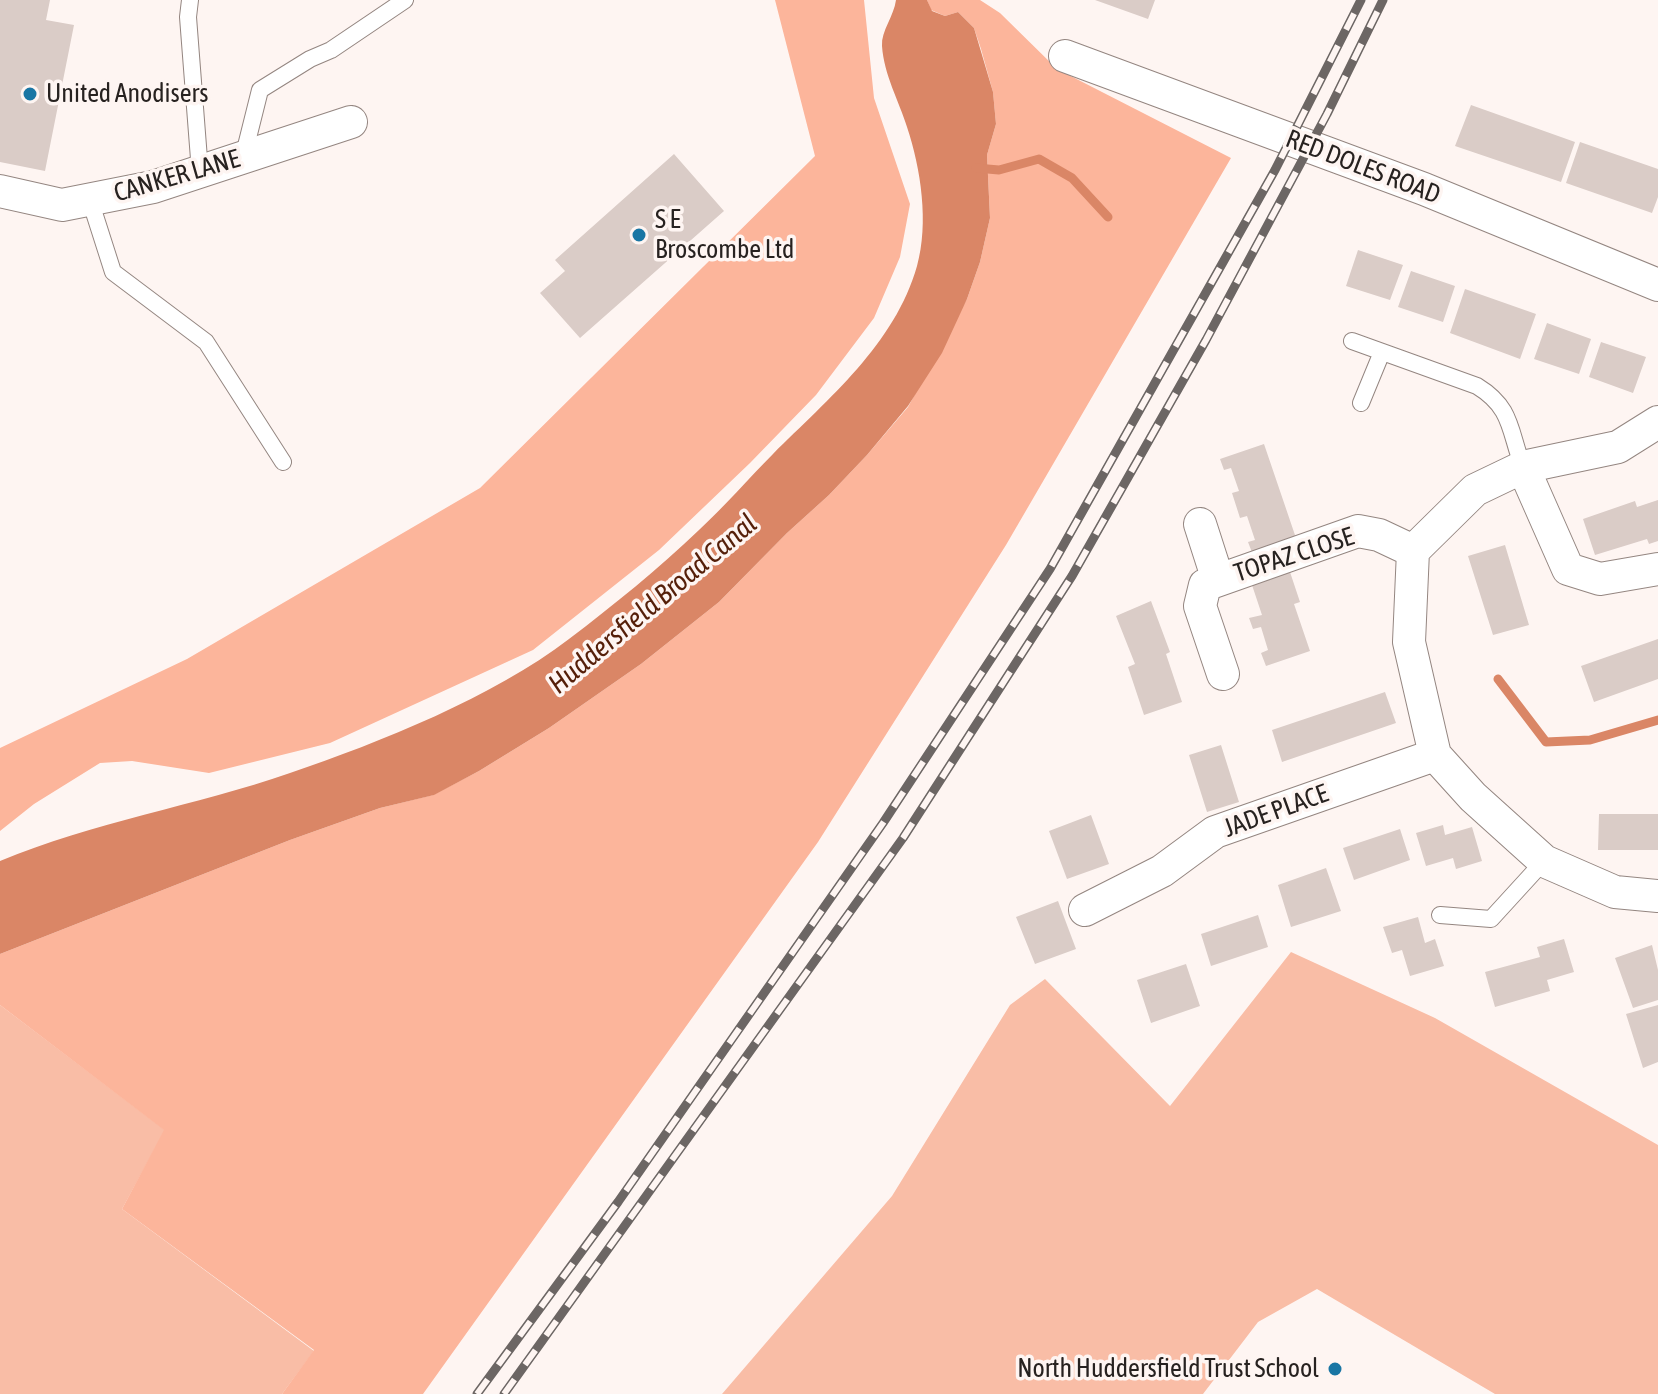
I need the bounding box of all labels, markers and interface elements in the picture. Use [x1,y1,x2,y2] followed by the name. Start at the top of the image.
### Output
[46,78,208,110] place label: United Anodisers
[21,85,39,103] marker: United Anodisers
[1281,123,1445,211] street label: RED DOLES ROAD
[111,143,243,209] street label: CANKER LANE
[655,204,794,266] place label: S E Broscombe Ltd
[630,226,648,244] marker: S E Broscombe Ltd
[542,507,764,701] water label: Huddersfield Broad Canal
[1230,521,1358,589] street label: TOPAZ CLOSE
[1220,778,1332,844] street label: JADE PLACE
[1017,1353,1319,1385] place label: North Huddersfield Trust School
[1326,1360,1344,1378] marker: North Huddersfield Trust School

